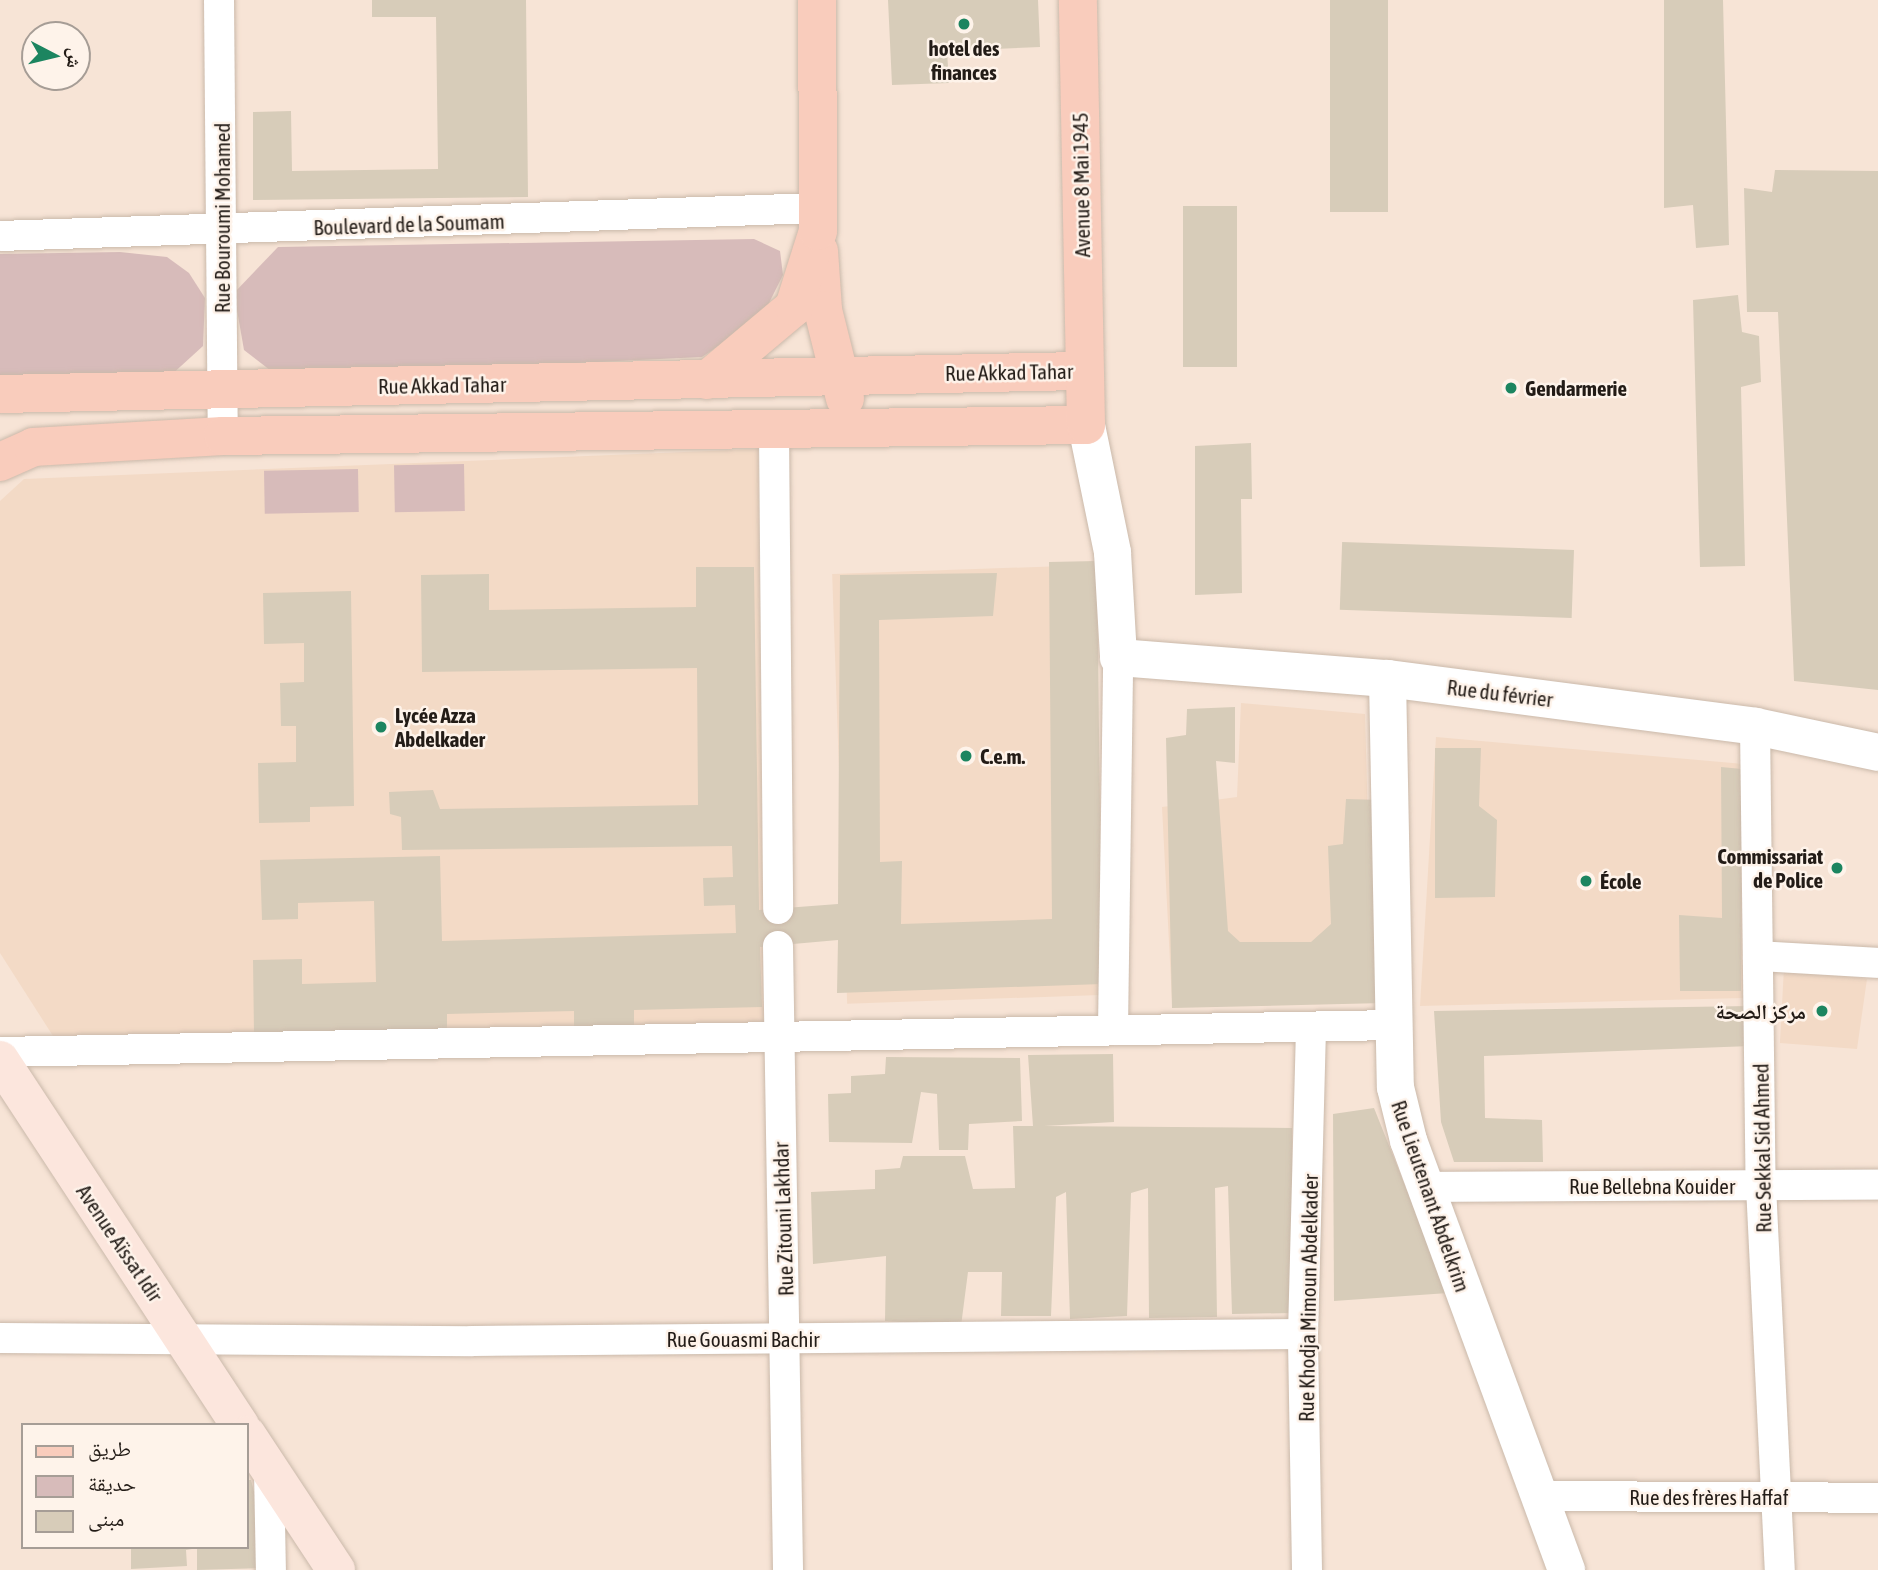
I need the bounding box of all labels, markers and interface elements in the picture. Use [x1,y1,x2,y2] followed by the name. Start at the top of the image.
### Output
[956,16,972,32] marker: hotel des finances
[21,21,91,91] north arrow
[929,35,999,85] place label: hotel des finances
[63,47,87,70] text: ش
[1067,112,1095,258] street label: Avenue 8 Mai 1945
[209,123,235,313] street label: Rue Bouroumi Mohamed
[313,208,505,240] street label: Boulevard de la Soumam
[945,358,1073,386] street label: Rue Akkad Tahar
[378,371,506,399] street label: Rue Akkad Tahar
[1525,375,1627,401] place label: Gendarmerie
[1503,380,1519,396] marker: Gendarmerie
[1446,674,1554,712] street label: Rue du février
[395,702,485,752] place label: Lycée Azza Abdelkader
[373,719,389,735] marker: Lycée Azza Abdelkader
[980,743,1025,769] place label: C.e.m.
[958,748,974,764] marker: C.e.m.
[1717,843,1823,893] place label: Commissariat de Police
[1829,860,1845,876] marker: Commissariat de Police
[1600,868,1641,894] place label: École
[1578,873,1594,889] marker: École
[1715,998,1806,1024] place label: مركز الصحة
[1812,1001,1832,1021] marker: مركز الصحة
[1748,1063,1776,1233] street label: Rue Sekkal Sid Ahmed
[1386,1097,1476,1295] street label: Rue Lieutenant Abdelkrim
[768,1141,798,1297] street label: Rue Zitouni Lakhdar
[1569,1173,1735,1199] street label: Rue Bellebna Kouider
[1293,1174,1323,1422] street label: Rue Khodja Mimoun Abdelkader
[72,1180,168,1306] street label: Avenue Aïssat Idir
[667,1326,819,1352] street label: Rue Gouasmi Bachir
[21,1423,248,1549] legend
[88,1436,131,1460] text: طريق
[88,1471,136,1495] text: حديقة
[1629,1484,1789,1510] street label: Rue des frères Haffaf
[88,1506,124,1530] text: مبنى

